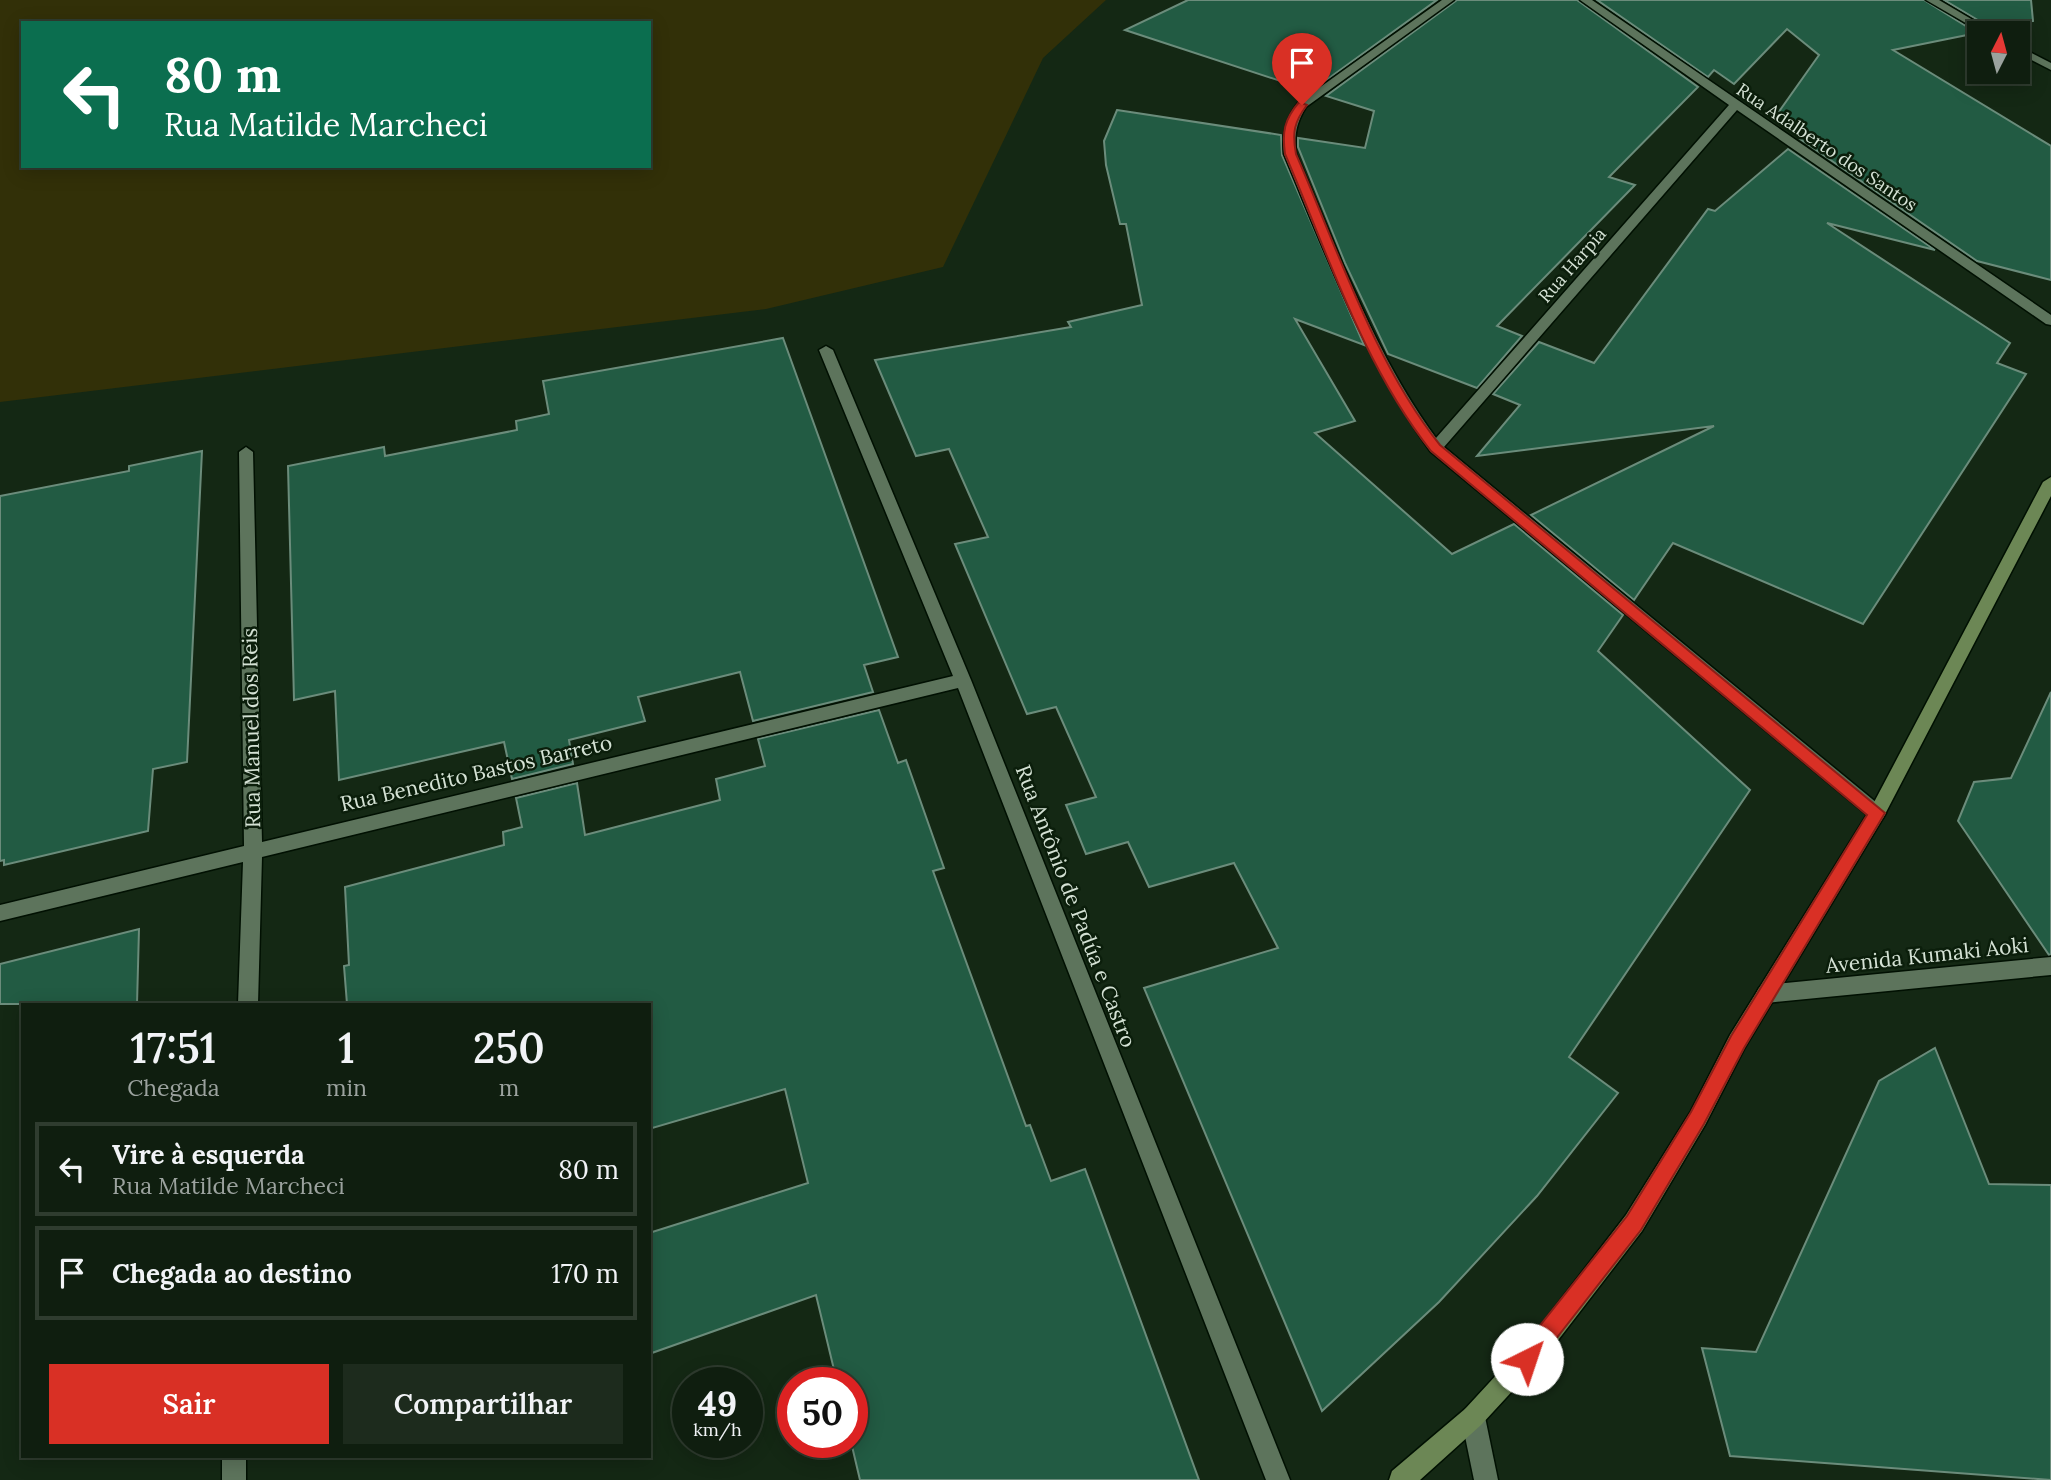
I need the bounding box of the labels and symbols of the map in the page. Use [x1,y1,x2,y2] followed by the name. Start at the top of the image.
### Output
[1967,21,2030,84] north arrow
[1272,33,1332,105] pin
[1732,78,1922,216] street label: Rua Adalberto dos Santos
[1533,223,1611,307] street label: Rua Harpia
[236,628,266,828] street label: Rua Manuel dos Reis
[337,729,615,817] street label: Rua Benedito Bastos Barreto
[1010,761,1142,1051] street label: Rua Antônio de Padúa e Castro
[1823,931,2030,979] street label: Avenida Kumaki Aoki
[1490,1322,1564,1396] position arrow
[777,1367,868,1458] speed limit sign: 50

